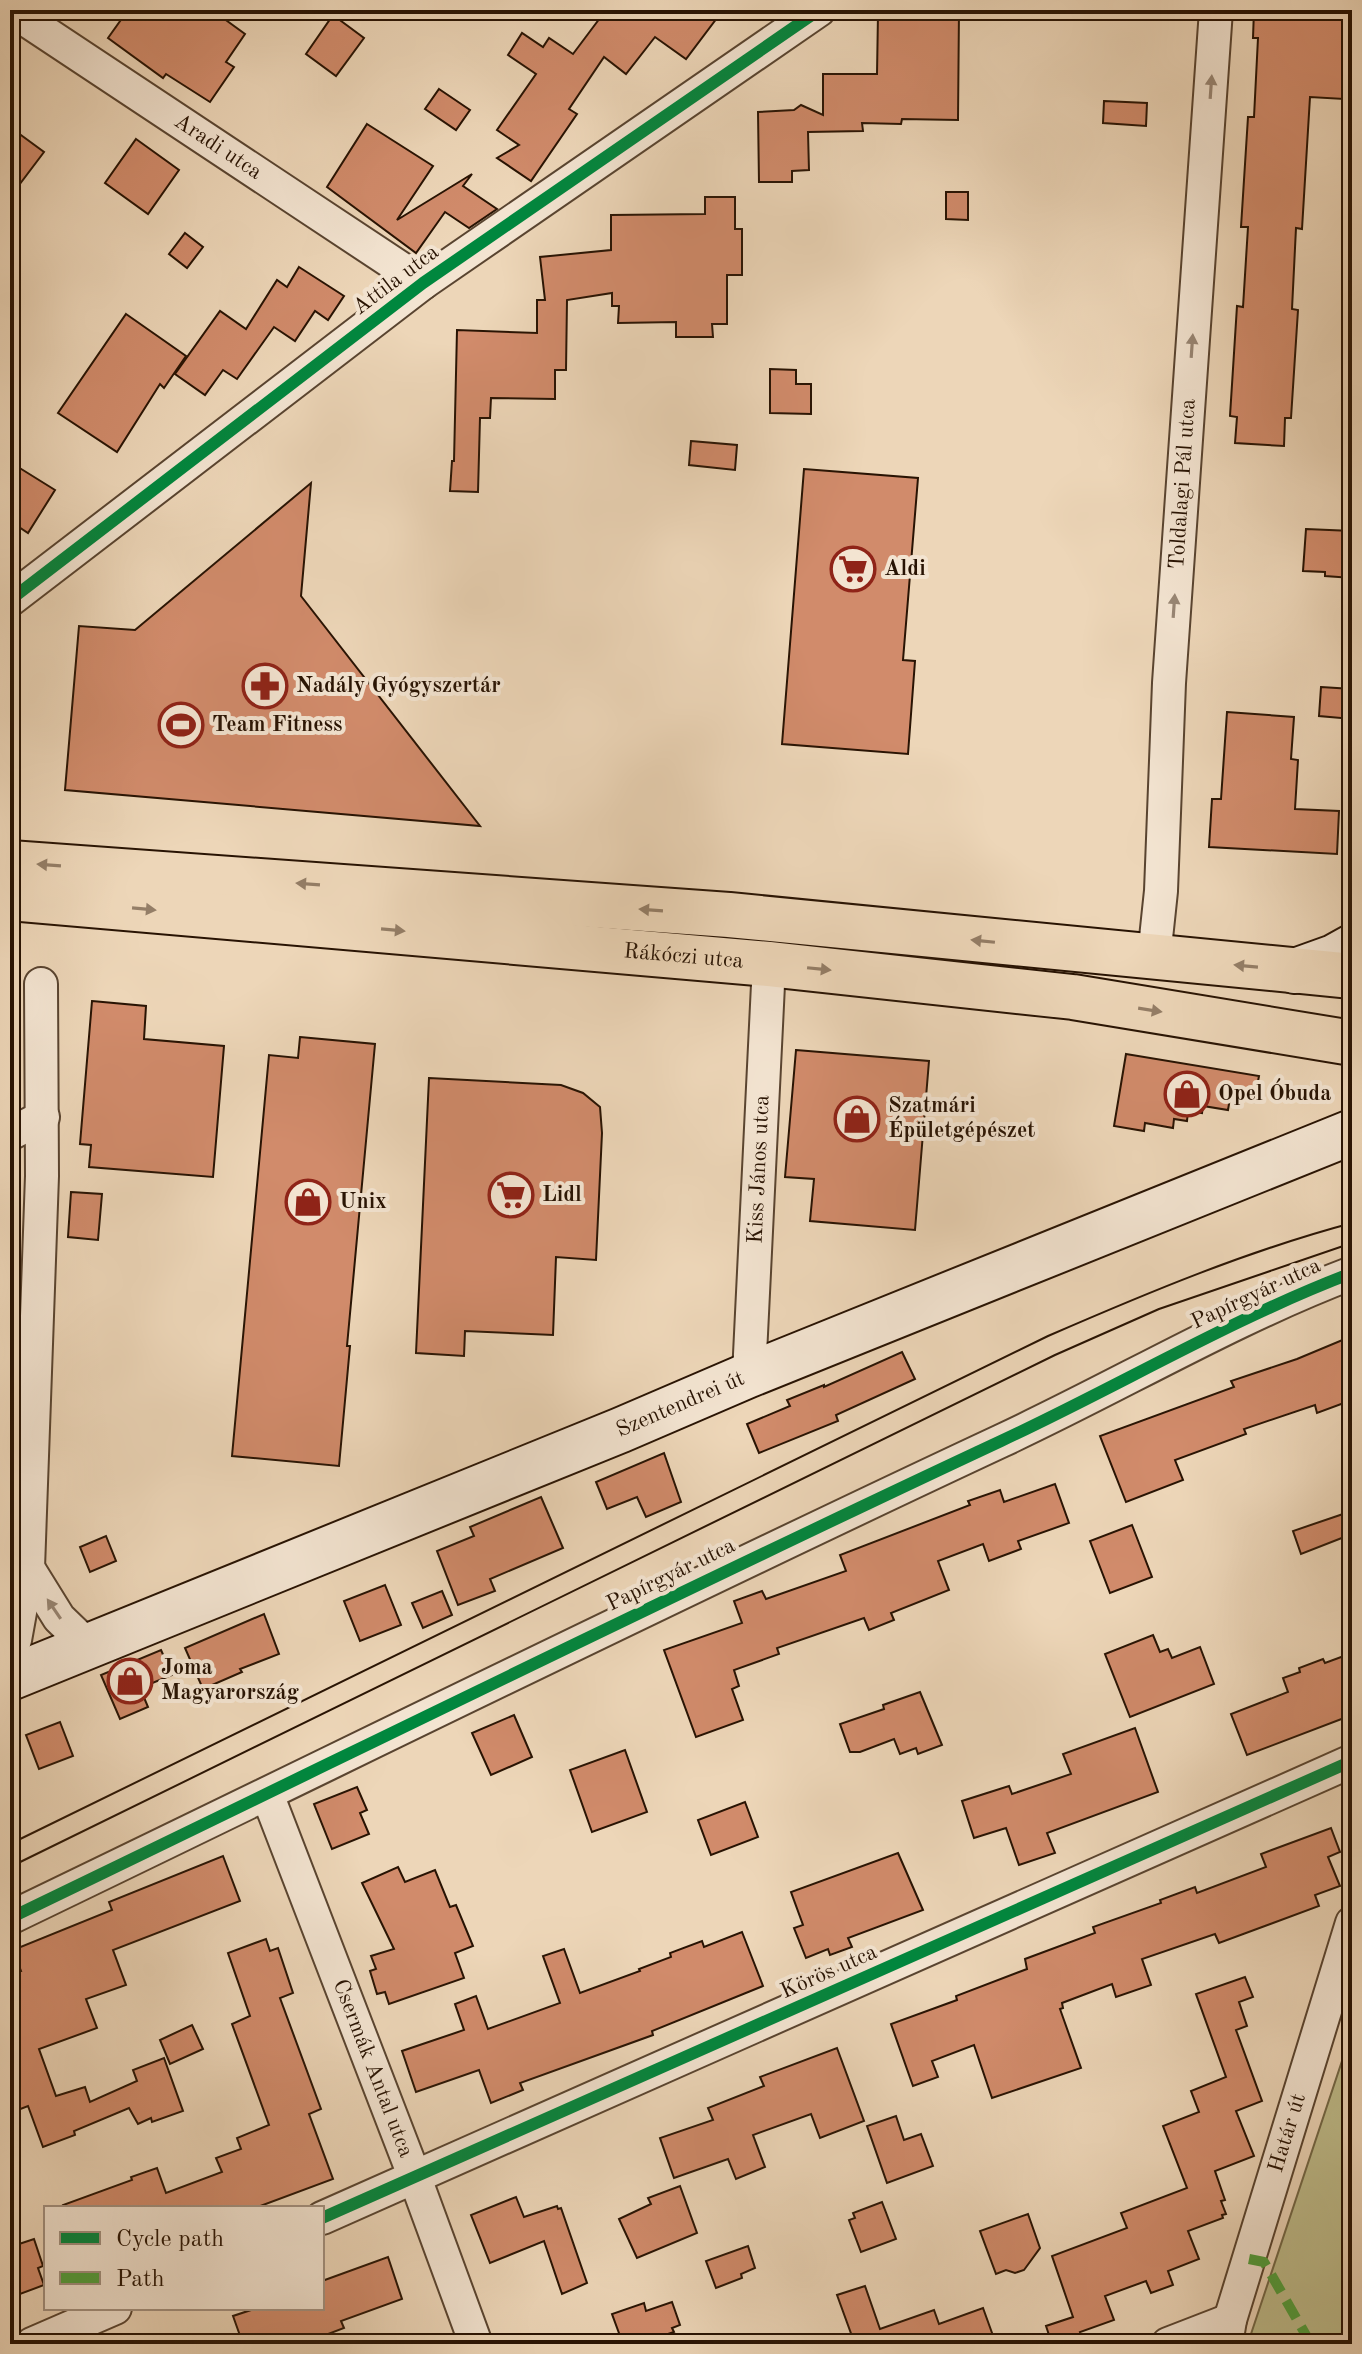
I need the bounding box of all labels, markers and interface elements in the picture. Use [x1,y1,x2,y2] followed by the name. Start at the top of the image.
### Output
[1205,74,1218,99] one-way arrow
[170,110,266,184] street label: Aradi utca
[349,241,443,319] street label: Attila utca
[1186,333,1199,358] one-way arrow
[1166,398,1200,570] street label: Toldalagi Pál utca
[829,545,877,593] supermarket icon: Aldi
[884,558,926,580] place label: Aldi
[1168,593,1181,618] one-way arrow
[241,662,289,710] pharmacy icon: Nadály Gyógyszertár
[296,675,501,697] place label: Nadály Gyógyszertár
[157,701,205,749] sports icon: Team Fitness
[212,714,342,736] place label: Team Fitness
[36,858,61,871] one-way arrow
[295,877,320,890] one-way arrow
[132,903,157,916] one-way arrow
[639,903,664,916] one-way arrow
[381,924,406,937] one-way arrow
[971,934,996,947] one-way arrow
[623,940,744,973] street label: Rákóczi utca
[1234,959,1259,972] one-way arrow
[807,963,832,976] one-way arrow
[1138,1004,1163,1016] one-way arrow
[1163,1070,1211,1118] shop icon: Opel Óbuda
[1218,1078,1331,1105] place label: Opel Óbuda
[744,1094,774,1244] street label: Kiss János utca
[833,1095,881,1143] shop icon: Szatmári Épületgépészet
[888,1095,1035,1142] place label: Szatmári Épületgépészet
[487,1171,535,1219] supermarket icon: Lidl
[284,1178,332,1226] shop icon: Unix
[542,1184,582,1206] place label: Lidl
[339,1191,387,1213] place label: Unix
[1188,1254,1324,1334] street label: Papírgyár utca
[613,1367,748,1442] street label: Szentendrei út
[603,1534,739,1616] street label: Papírgyár utca
[47,1599,62,1620] one-way arrow
[106,1657,154,1705] shop icon: Joma Magyarország
[161,1657,299,1704] place label: Joma Magyarország
[777,1941,881,2003] street label: Körös utca
[329,1976,417,2160] street label: Csermák Antal utca
[1265,2091,1310,2175] street label: Határ út
[44,2206,324,2310] legend
[116,2228,224,2252] text: Cycle path
[116,2268,165,2292] text: Path

